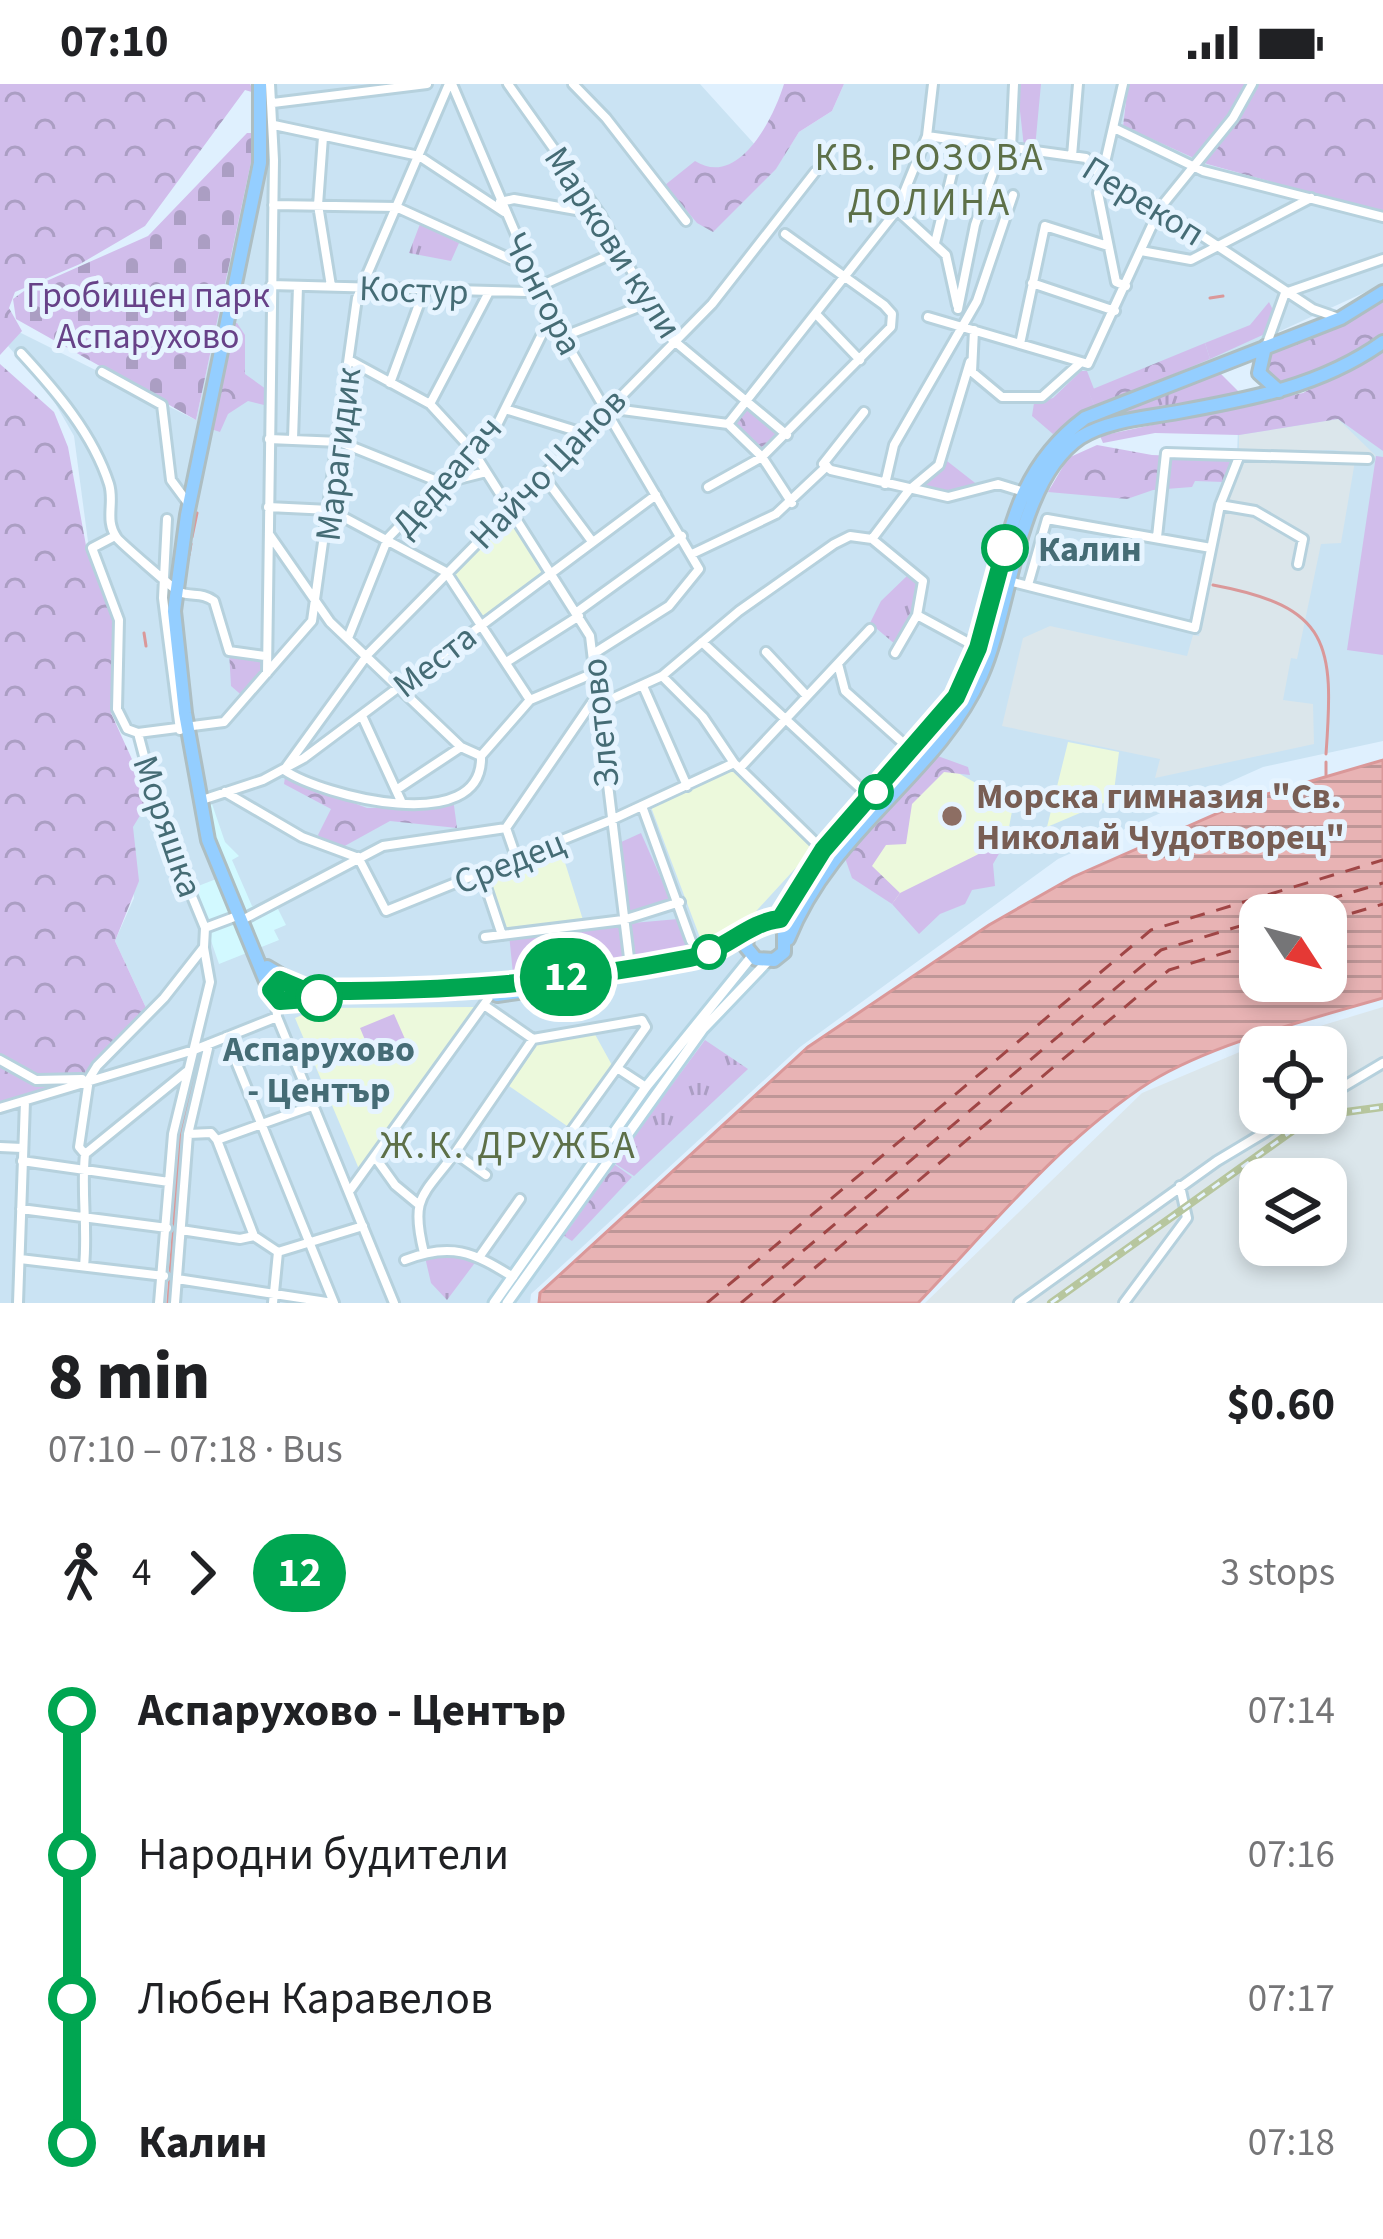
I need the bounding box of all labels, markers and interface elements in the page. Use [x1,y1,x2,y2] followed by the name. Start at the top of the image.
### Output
[60,10,169,74] text: 07:10
[814,130,1046,231] district label: КВ. РОЗОВА ДОЛИНА
[531,137,694,349] street label: Маркови кули
[1072,144,1214,259] street label: Перекоп
[490,223,595,364] street label: Чонгора
[358,263,470,318] street label: Костур
[26,270,270,362] park label: Гробищен парк Аспарухово
[303,364,374,544] street label: Марагидик
[458,377,638,561] street label: Найчо Цанов
[380,405,514,549] street label: Дедеагач
[1038,524,1142,575] place label: Калин
[983,526,1027,570] marker: Калин
[382,612,488,710] street label: Места
[568,656,633,790] street label: Злетово
[120,749,216,904] street label: Моряшка
[976,771,1345,863] place label: Морска гимназия "Св. Николай Чудотворец"
[860,776,892,808] unlabelled marker
[939,803,965,829] marker: Морска гимназия "Св. Николай Чудотворец"
[446,817,573,908] street label: Средец
[1239,894,1347,1002] north arrow
[1239,894,1347,1266] map controls
[693,936,725,968] unlabelled marker
[512,938,620,1016] line badge: 12
[544,947,588,1007] text: 12
[297,976,341,1020] marker: Аспарухово - Център
[222,1024,415,1116] place label: Аспарухово - Център
[1239,1026,1347,1134] button: locate
[380,1118,638,1174] district label: Ж.К. ДРУЖБА
[1239,1158,1347,1266] button: layers
[48,1330,210,1424] text: 8 min
[1226,1373,1335,1437] text: $0.60
[48,1422,343,1478] text: 07:10 – 07:18 · Bus
[48,1540,114,1606] icon: walk
[169,1540,235,1606] icon: forward
[277,1543,322,1603] text: 12
[132,1545,151,1601] text: 4
[1221,1545,1335,1601] text: 3 stops
[138,1679,566,1743] text: Аспарухово - Център
[1248,1683,1335,1739] text: 07:14
[138,1823,509,1887] text: Народни будители
[1248,1827,1335,1883] text: 07:16
[138,1967,493,2031] text: Любен Каравелов
[1248,1971,1335,2027] text: 07:17
[138,2111,268,2175] text: Калин
[1248,2115,1335,2171] text: 07:18

